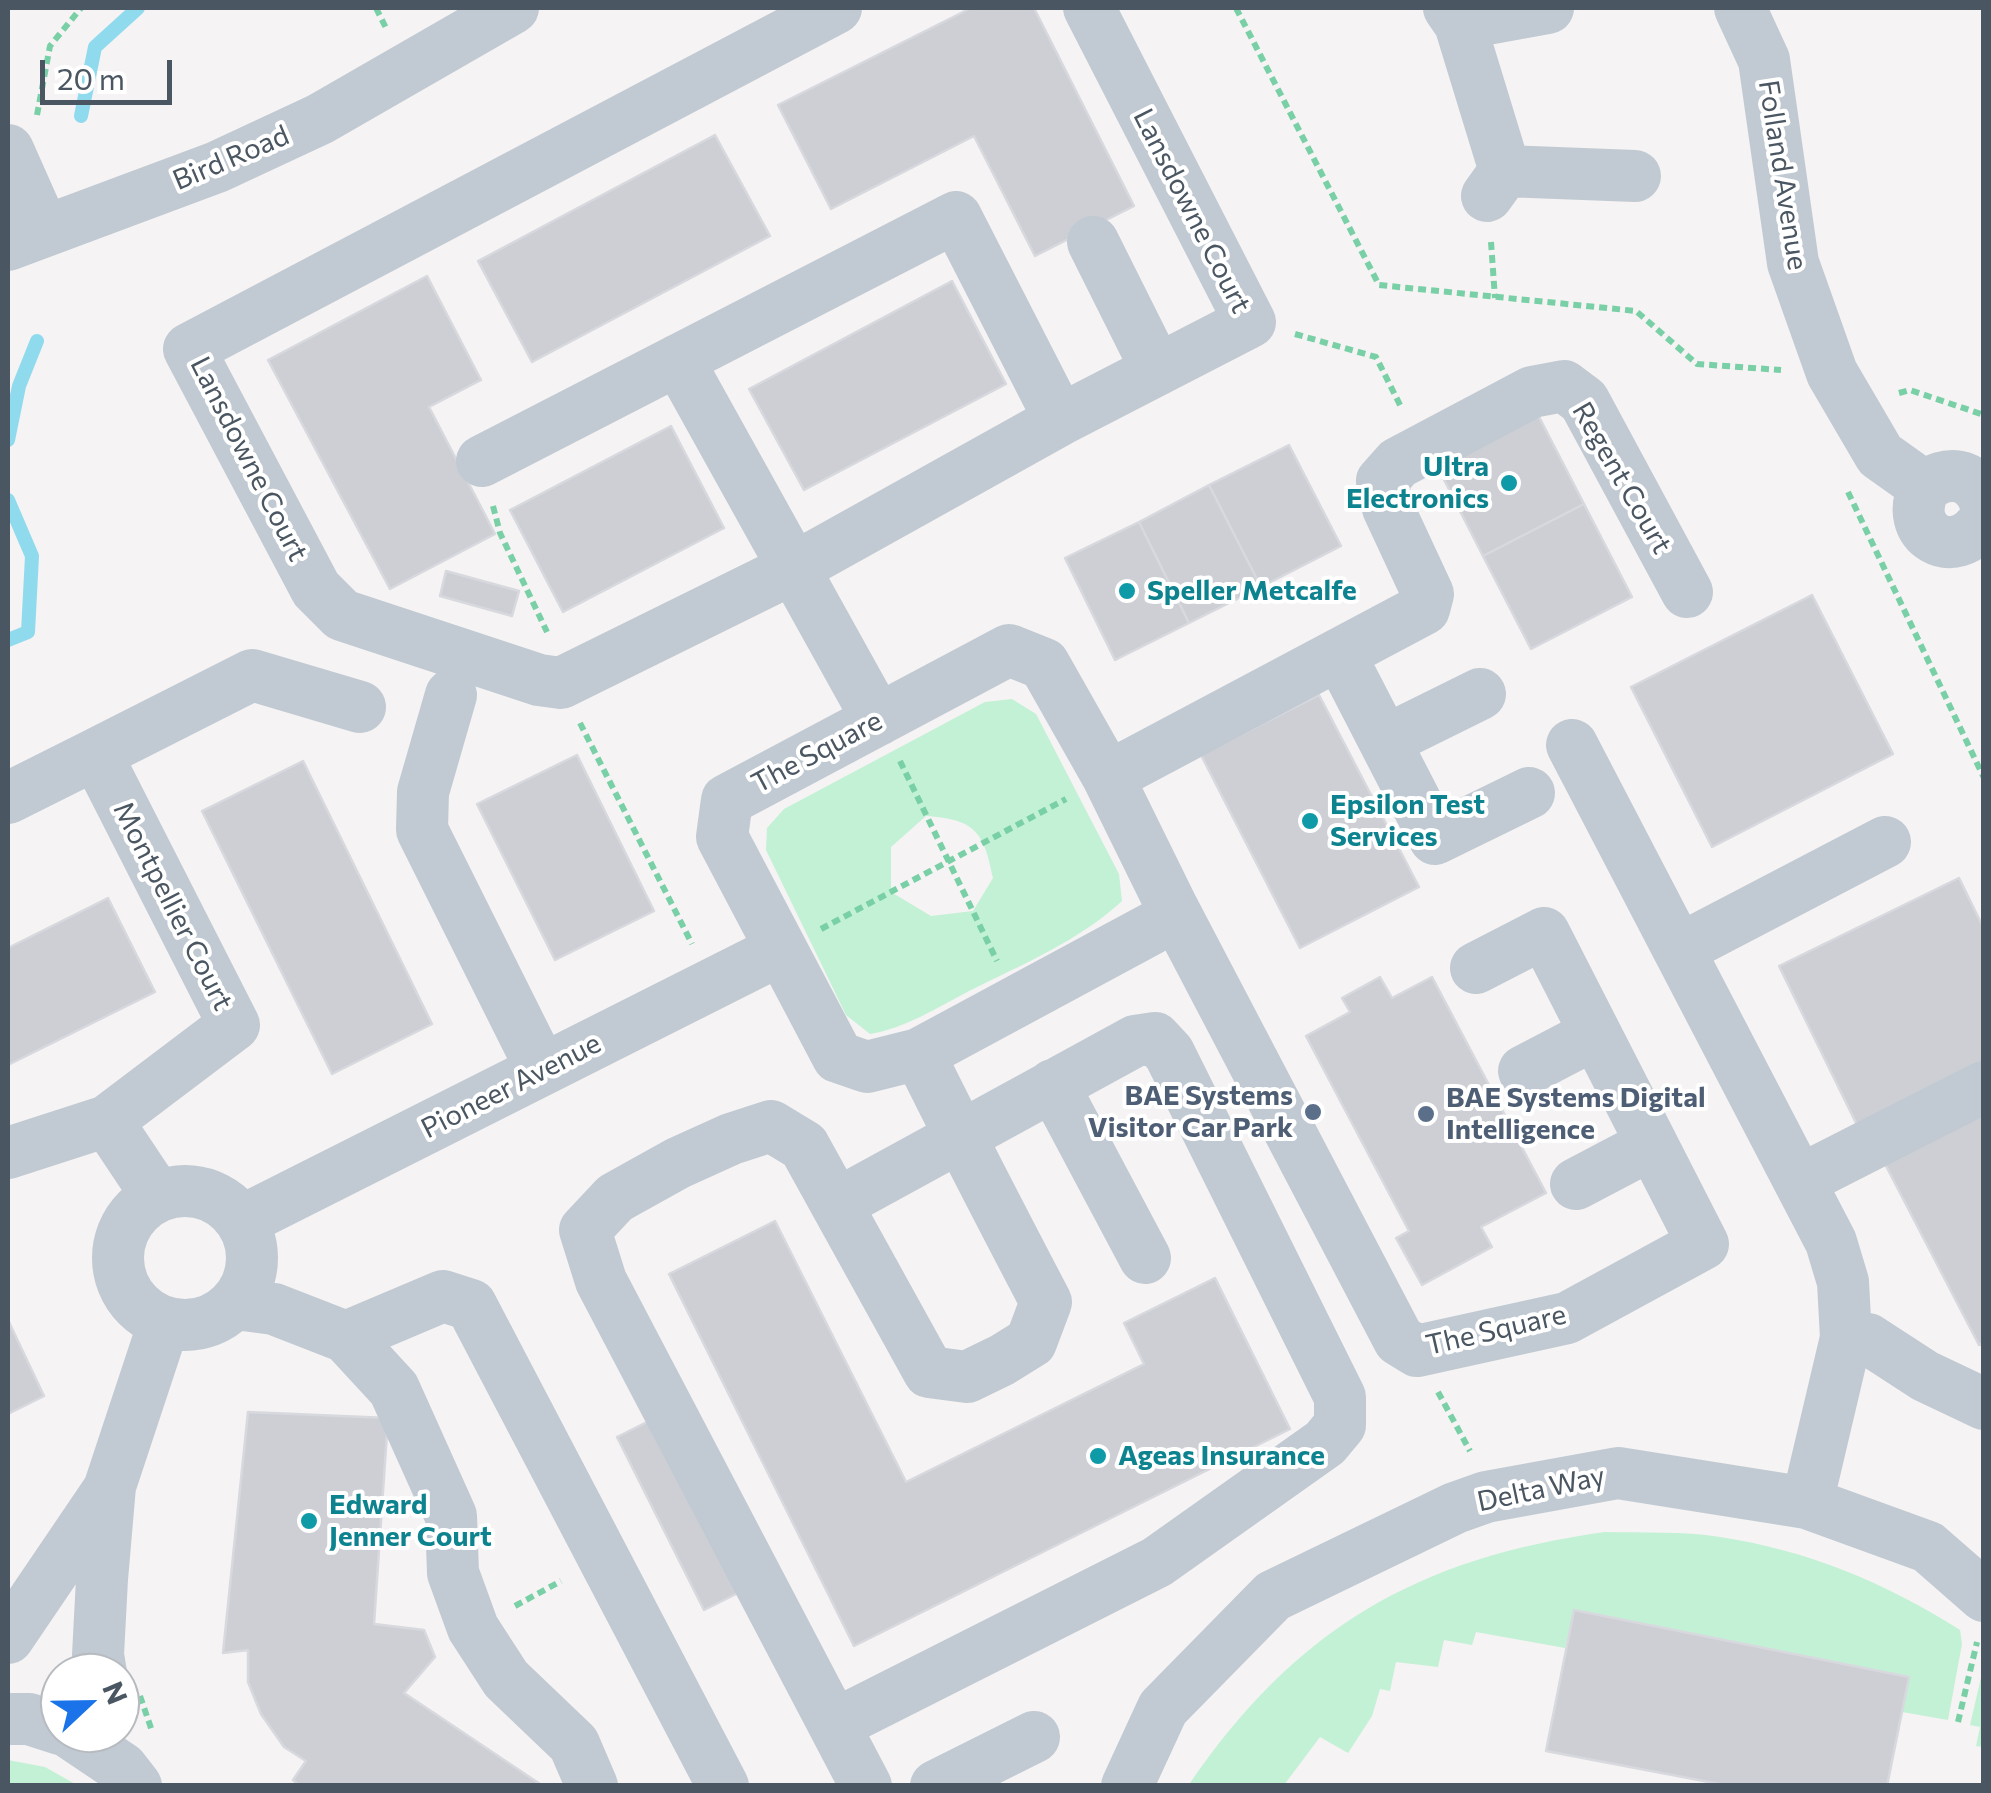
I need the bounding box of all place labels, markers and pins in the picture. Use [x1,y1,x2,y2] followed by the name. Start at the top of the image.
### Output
[1346,450,1489,516] place label: Ultra Electronics
[1498,472,1520,494] marker: Ultra Electronics
[1147,574,1357,608] place label: Speller Metcalfe
[1116,580,1138,602] marker: Speller Metcalfe
[1330,788,1485,854] place label: Epsilon Test Services
[1299,810,1321,832] marker: Epsilon Test Services
[1088,1079,1293,1145] place label: BAE Systems Visitor Car Park
[1446,1081,1706,1147] place label: BAE Systems Digital Intelligence
[1302,1101,1324,1123] marker: BAE Systems Visitor Car Park
[1415,1103,1437,1125] marker: BAE Systems Digital Intelligence
[1118,1439,1325,1473] place label: Ageas Insurance
[1087,1445,1109,1467] marker: Ageas Insurance
[329,1488,492,1554] place label: Edward Jenner Court
[298,1510,320,1532] marker: Edward Jenner Court

